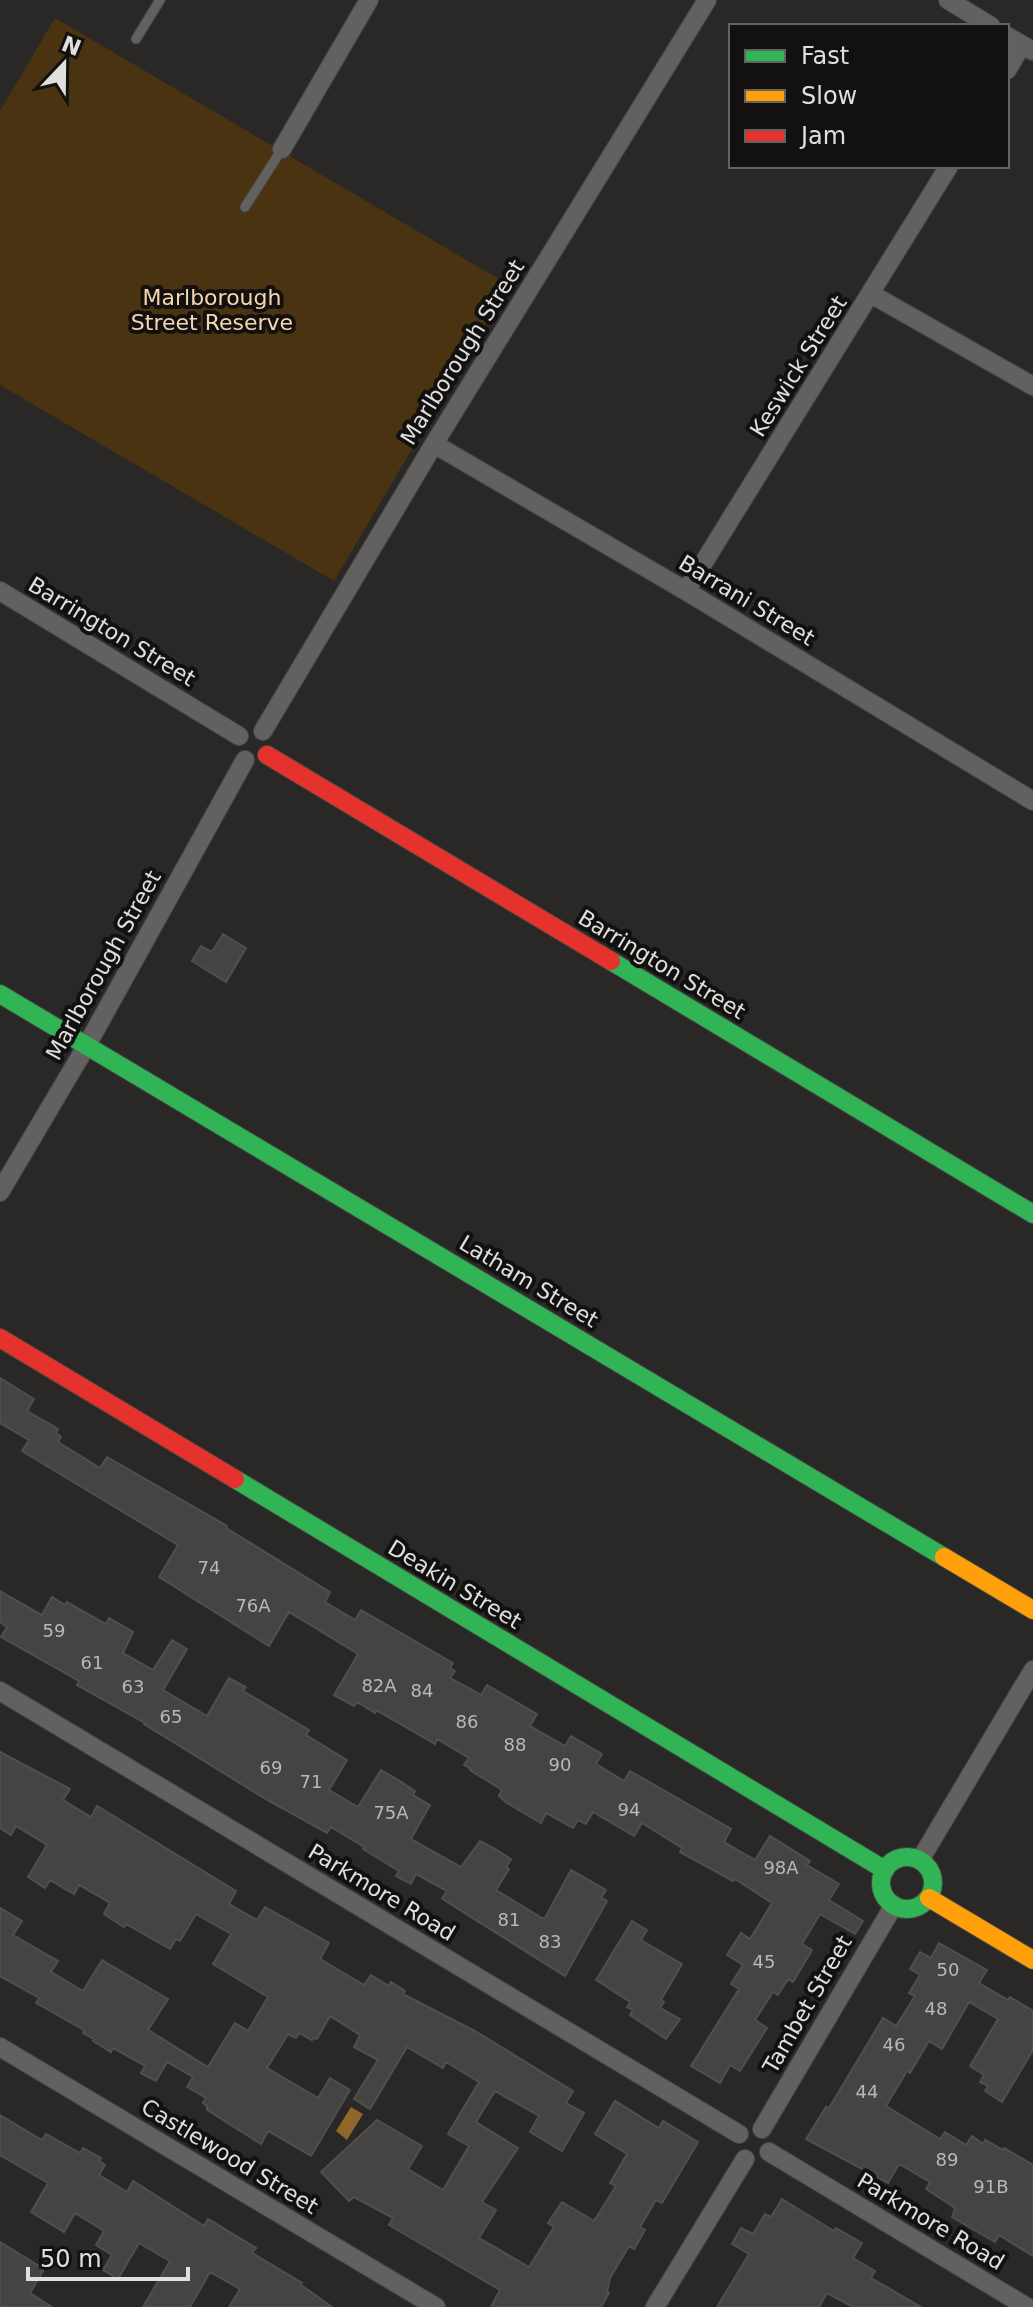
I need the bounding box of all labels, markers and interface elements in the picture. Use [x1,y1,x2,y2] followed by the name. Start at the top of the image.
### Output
[24,24,104,104] north arrow
[729,24,1009,168] legend
[58,31,85,61] text: N
[801,42,849,70] text: Fast
[801,82,857,110] text: Slow
[799,122,846,150] text: Jam
[395,255,530,449] street label: Marlborough Street
[131,285,293,335] park label: Marlborough Street Reserve
[745,291,852,441] street label: Keswick Street
[674,550,819,651] street label: Barrani Street
[24,572,200,691] street label: Barrington Street
[41,866,166,1064] street label: Marlborough Street
[574,905,750,1024] street label: Barrington Street
[455,1230,603,1333] street label: Latham Street
[384,1535,526,1634] street label: Deakin Street
[198,1557,220,1578] house number: 74
[235,1595,271,1616] house number: 76A
[43,1620,65,1641] house number: 59
[81,1652,103,1673] house number: 61
[361,1675,397,1696] house number: 82A
[122,1676,144,1697] house number: 63
[411,1680,433,1701] house number: 84
[160,1706,182,1727] house number: 65
[456,1711,478,1732] house number: 86
[504,1734,526,1755] house number: 88
[549,1754,571,1775] house number: 90
[260,1757,282,1778] house number: 69
[300,1771,322,1792] house number: 71
[618,1799,640,1820] house number: 94
[373,1802,409,1823] house number: 75A
[304,1839,460,1946] street label: Parkmore Road
[763,1857,799,1878] house number: 98A
[498,1909,520,1930] house number: 81
[539,1931,561,1952] house number: 83
[757,1931,857,2078] street label: Tambet Street
[753,1951,775,1972] house number: 45
[937,1959,959,1980] house number: 50
[925,1998,947,2019] house number: 48
[883,2034,905,2055] house number: 46
[856,2081,878,2102] house number: 44
[137,2094,323,2219] street label: Castlewood Street
[936,2149,958,2170] house number: 89
[853,2168,1009,2275] street label: Parkmore Road
[973,2176,1009,2197] house number: 91B
[28,2231,188,2281] scale bar
[40,2245,102,2273] text: 50 m

